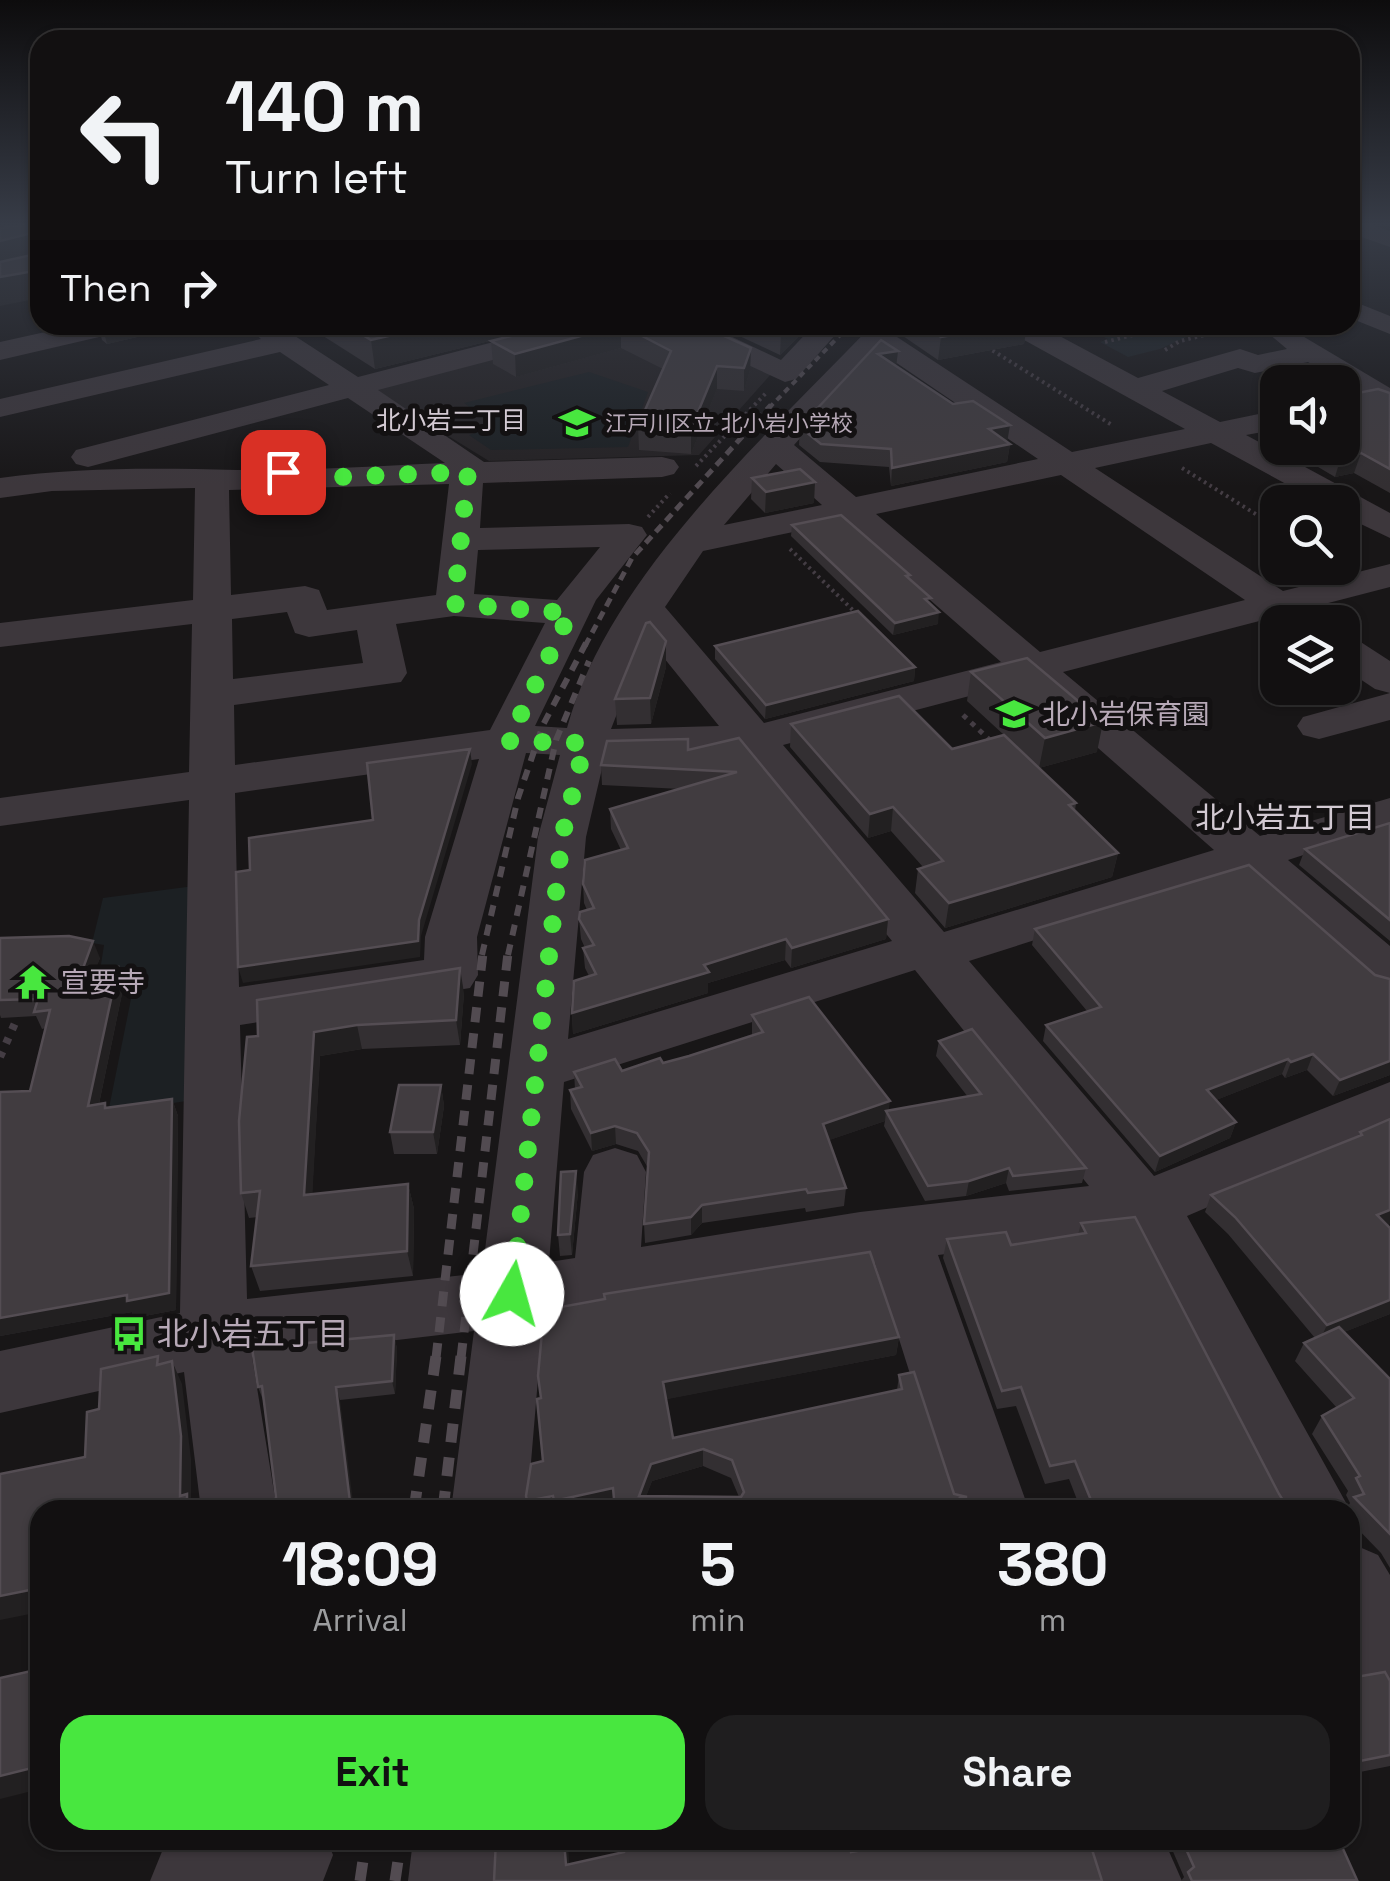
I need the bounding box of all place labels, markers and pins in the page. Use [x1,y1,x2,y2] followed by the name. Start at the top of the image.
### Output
[558,404,596,442] school or university icon: 江戸川区立 北小岩小学校
[605,409,853,437] place label: 江戸川区立 北小岩小学校
[241,430,326,515] pin
[995,695,1033,733] school or university icon: 北小岩保育園
[1042,696,1210,732] place label: 北小岩保育園
[14,963,52,1001] temple icon: 宣要寺
[61,964,145,1000] place label: 宣要寺
[157,1314,349,1354] place label: 北小岩五丁目
[110,1315,148,1353] bus stop icon: 北小岩五丁目

